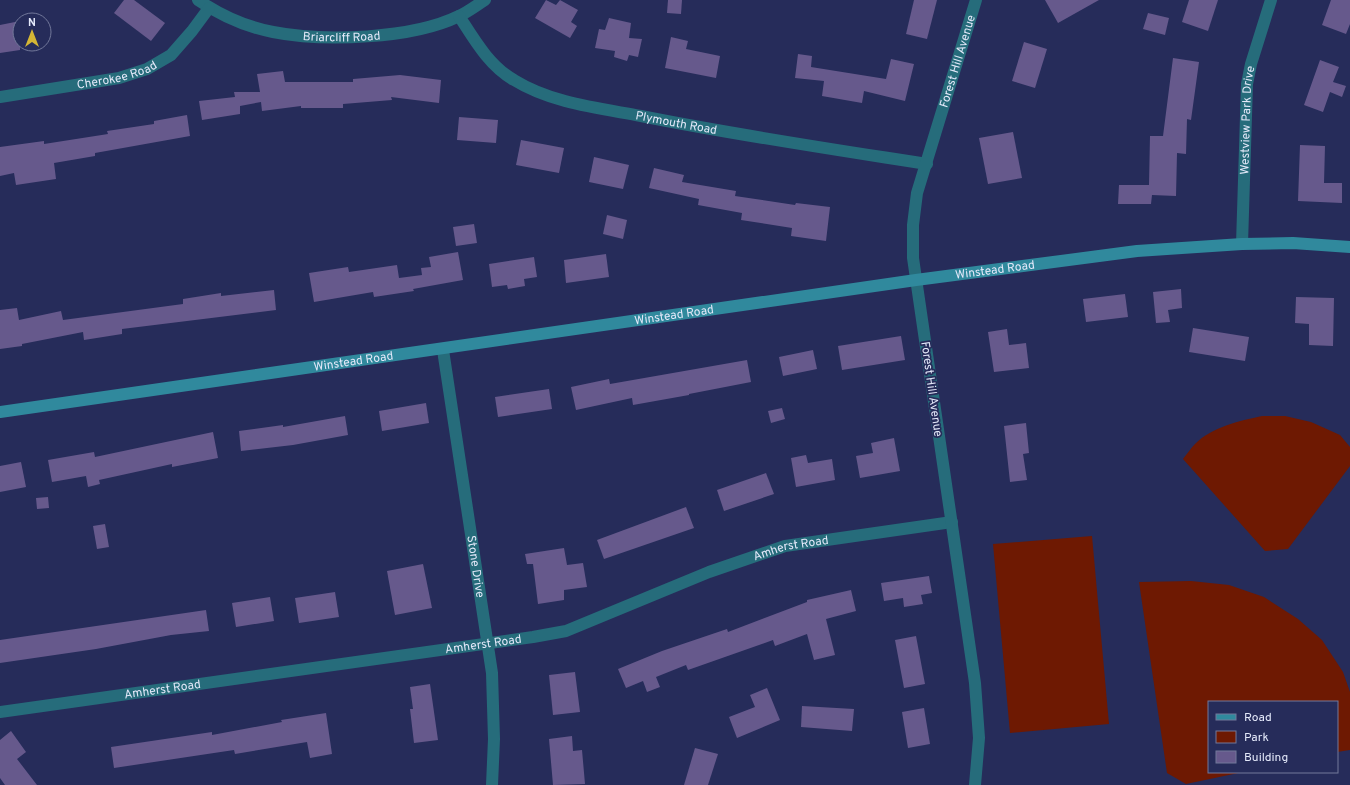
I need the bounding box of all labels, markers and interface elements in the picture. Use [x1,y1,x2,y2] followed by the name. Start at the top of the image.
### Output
[12,12,52,52] north arrow
[937,13,980,110] street label: Forest Hill Avenue
[28,16,36,30] text: N
[302,28,381,46] street label: Briarcliff Road
[76,58,160,94] street label: Cherokee Road
[1237,65,1259,175] street label: Westview Park Drive
[634,108,718,139] street label: Plymouth Road
[954,257,1036,284] street label: Winstead Road
[633,302,715,329] street label: Winstead Road
[916,340,946,438] street label: Forest Hill Avenue
[313,348,394,376] street label: Winstead Road
[751,533,830,565] street label: Amherst Road
[462,534,487,599] street label: Stone Drive
[444,632,523,658] street label: Amherst Road
[123,677,202,703] street label: Amherst Road
[1208,701,1338,773] legend
[1244,710,1272,726] text: Road
[1244,730,1269,746] text: Park
[1244,750,1288,766] text: Building

